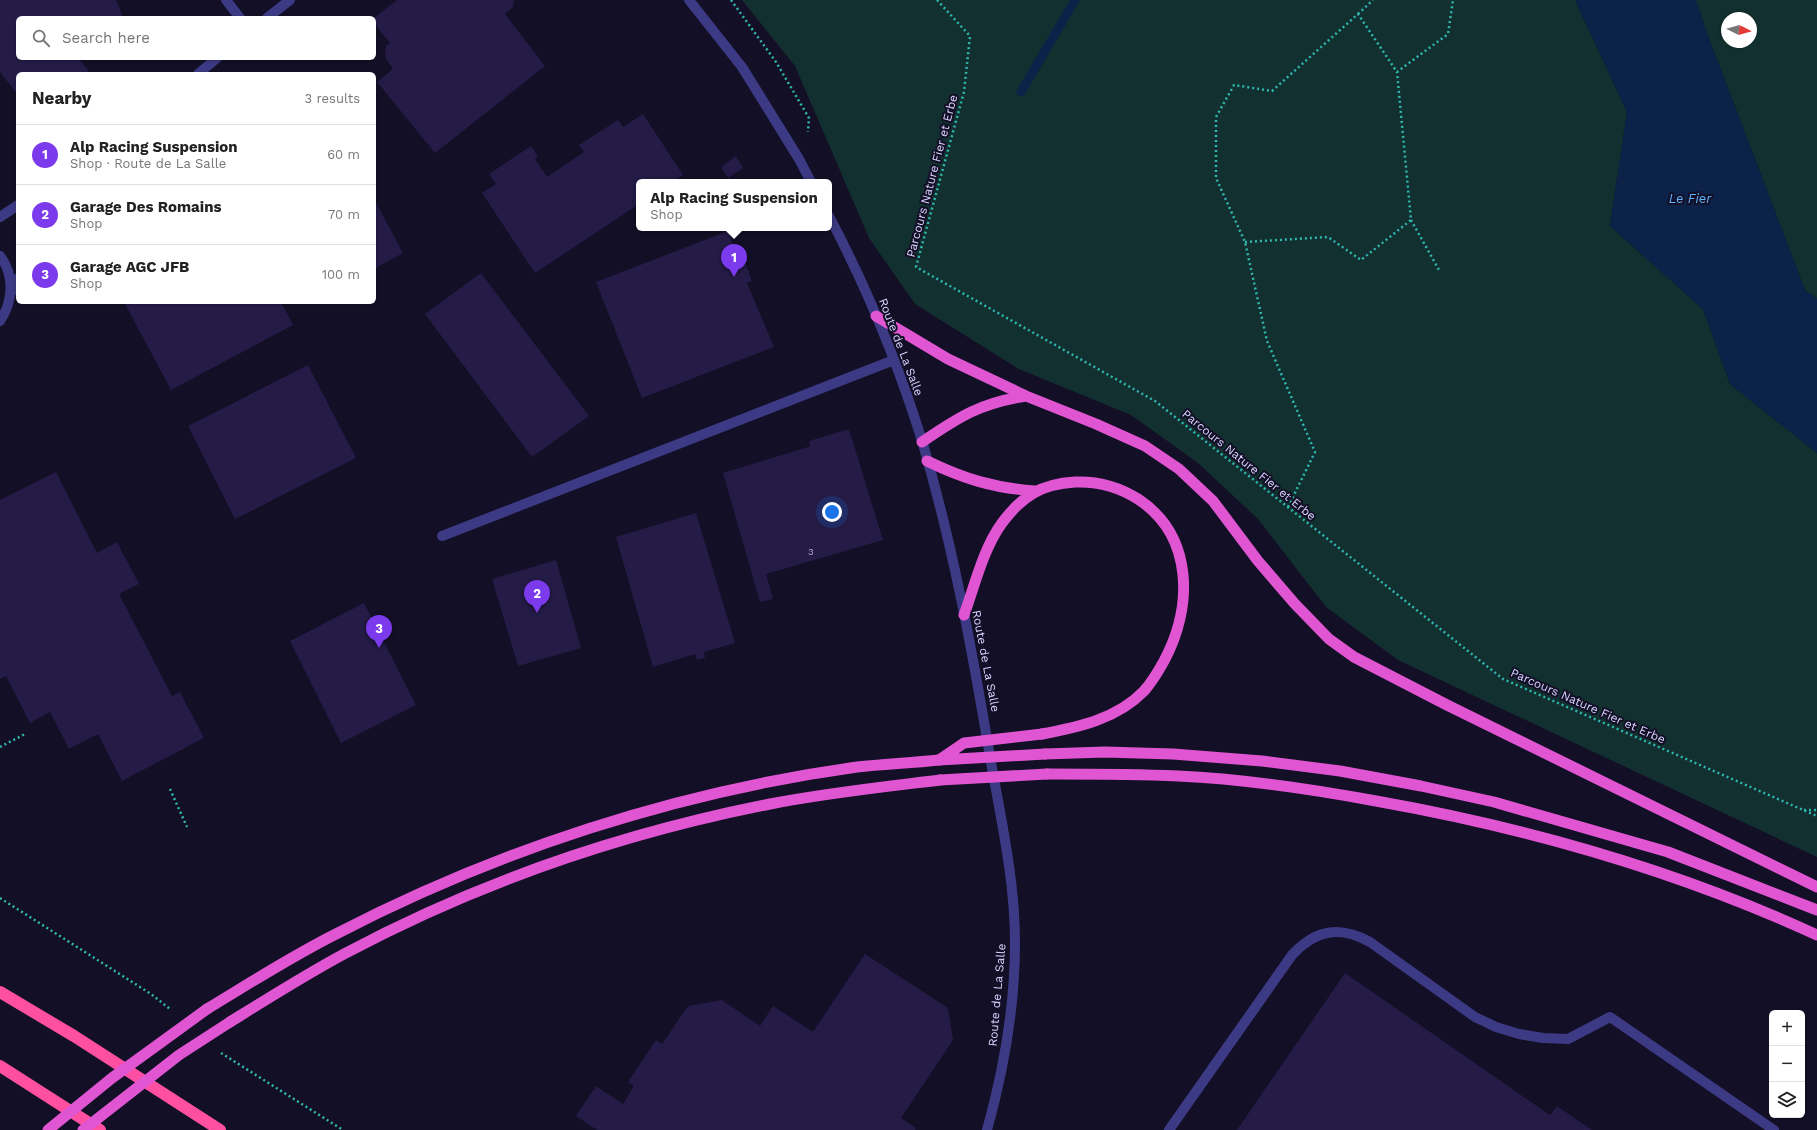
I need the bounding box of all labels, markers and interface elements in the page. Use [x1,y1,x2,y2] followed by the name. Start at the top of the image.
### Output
[1721,12,1757,48] north arrow
[16,16,376,60] search box
[30,27,52,49] icon: search
[62,29,150,47] text: Search here
[32,88,91,108] text: Nearby
[305,91,360,106] text: 3 results
[904,93,960,259] street label: Parcours Nature Fier et Erbe
[70,138,238,156] text: Alp Racing Suspension
[42,147,48,162] text: 1
[327,147,360,162] text: 60 m
[70,156,226,171] text: Shop · Route de La Salle
[636,179,832,231] popup
[650,189,818,207] text: Alp Racing Suspension
[1669,191,1712,206] water label: Le Fier
[70,198,221,216] text: Garage Des Romains
[41,207,49,222] text: 2
[328,207,360,222] text: 70 m
[650,207,683,222] text: Shop
[70,216,102,231] text: Shop
[721,244,747,277] pin: 1
[70,258,189,276] text: Garage AGC JFB
[41,267,49,282] text: 3
[322,267,360,282] text: 100 m
[70,276,102,291] text: Shop
[876,296,926,398] street label: Route de La Salle
[1179,407,1319,523] street label: Parcours Nature Fier et Erbe
[822,502,842,522] your location
[808,546,814,557] house number: 3
[524,580,550,613] pin: 2
[969,609,1003,713] street label: Route de La Salle
[366,615,392,648] pin: 3
[1509,666,1667,747] street label: Parcours Nature Fier et Erbe
[986,943,1008,1047] street label: Route de La Salle
[1769,1010,1805,1118] map controls
[1769,1010,1805,1046] button: +
[1769,1046,1805,1082] button: −
[1769,1082,1805,1118] button: layers

